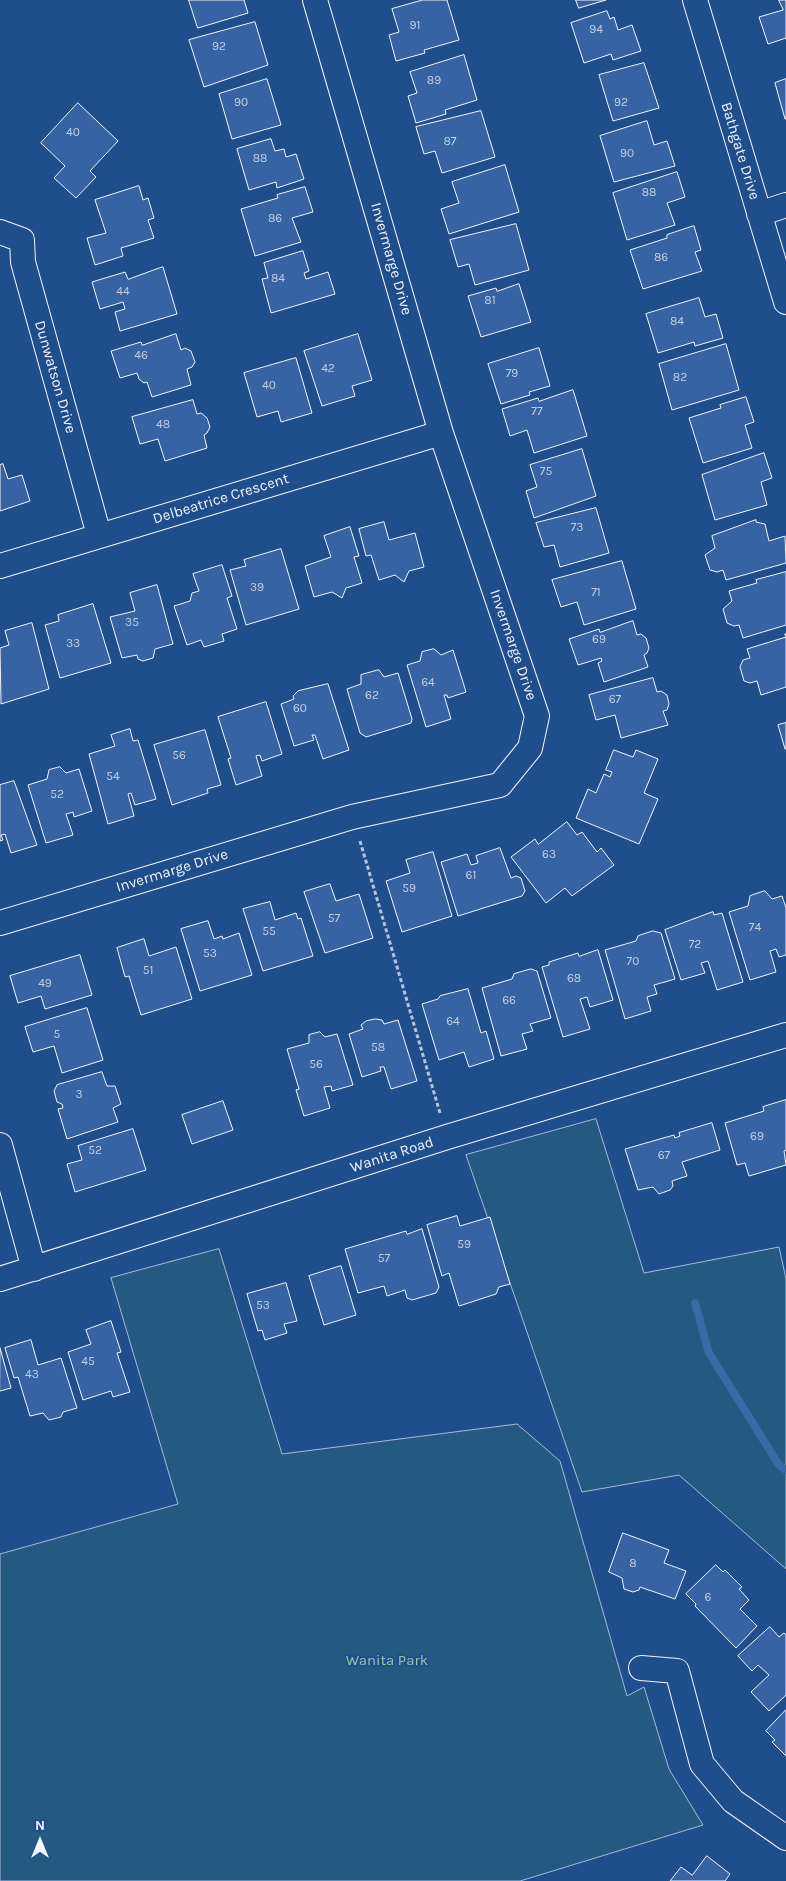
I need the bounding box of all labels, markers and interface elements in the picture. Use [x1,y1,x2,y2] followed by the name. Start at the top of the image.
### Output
[410,19,420,33] house number: 91
[589,23,603,37] house number: 94
[212,40,226,54] house number: 92
[427,74,441,88] house number: 89
[234,96,248,110] house number: 90
[614,96,628,110] house number: 92
[717,100,763,202] street label: Bathgate Drive
[66,126,80,140] house number: 40
[443,135,457,149] house number: 87
[620,147,634,161] house number: 90
[253,152,267,166] house number: 88
[642,186,656,200] house number: 88
[366,201,416,317] street label: Invermarge Drive
[268,212,282,226] house number: 86
[654,251,668,265] house number: 86
[271,272,285,286] house number: 84
[116,285,130,299] house number: 44
[484,294,496,308] house number: 81
[670,315,684,329] house number: 84
[30,319,80,435] street label: Dunwatson Drive
[134,349,148,363] house number: 46
[321,362,335,376] house number: 42
[506,367,518,381] house number: 79
[673,371,687,385] house number: 82
[262,379,276,393] house number: 40
[531,405,543,419] house number: 77
[156,418,170,432] house number: 48
[540,465,552,479] house number: 75
[151,470,291,528] street label: Delbeatrice Crescent
[571,521,583,535] house number: 73
[250,581,264,595] house number: 39
[591,586,601,600] house number: 71
[486,587,540,703] street label: Invermarge Drive
[125,616,139,630] house number: 35
[592,633,606,647] house number: 69
[66,637,80,651] house number: 33
[421,676,435,690] house number: 64
[365,689,379,703] house number: 62
[609,693,621,707] house number: 67
[293,702,307,716] house number: 60
[172,749,186,763] house number: 56
[106,770,120,784] house number: 54
[50,788,64,802] house number: 52
[114,845,230,897] street label: Invermarge Drive
[542,848,556,862] house number: 63
[466,869,476,883] house number: 61
[402,882,416,896] house number: 59
[328,912,340,926] house number: 57
[749,921,761,935] house number: 74
[262,925,276,939] house number: 55
[689,938,701,952] house number: 72
[203,947,217,961] house number: 53
[627,955,639,969] house number: 70
[143,964,153,978] house number: 51
[567,972,581,986] house number: 68
[38,977,52,991] house number: 49
[502,994,516,1008] house number: 66
[446,1015,460,1029] house number: 64
[54,1028,60,1042] house number: 5
[371,1041,385,1055] house number: 58
[309,1058,323,1072] house number: 56
[75,1088,83,1102] house number: 3
[750,1130,764,1144] house number: 69
[348,1133,436,1177] street label: Wanita Road
[88,1144,102,1158] house number: 52
[658,1149,670,1163] house number: 67
[457,1238,471,1252] house number: 59
[378,1252,390,1266] house number: 57
[256,1299,270,1313] house number: 53
[81,1355,95,1369] house number: 45
[25,1368,39,1382] house number: 43
[629,1557,637,1571] house number: 8
[705,1591,711,1605] house number: 6
[346,1652,428,1670] park label: Wanita Park
[15,1816,65,1866] north arrow
[35,1817,45,1834] text: N

